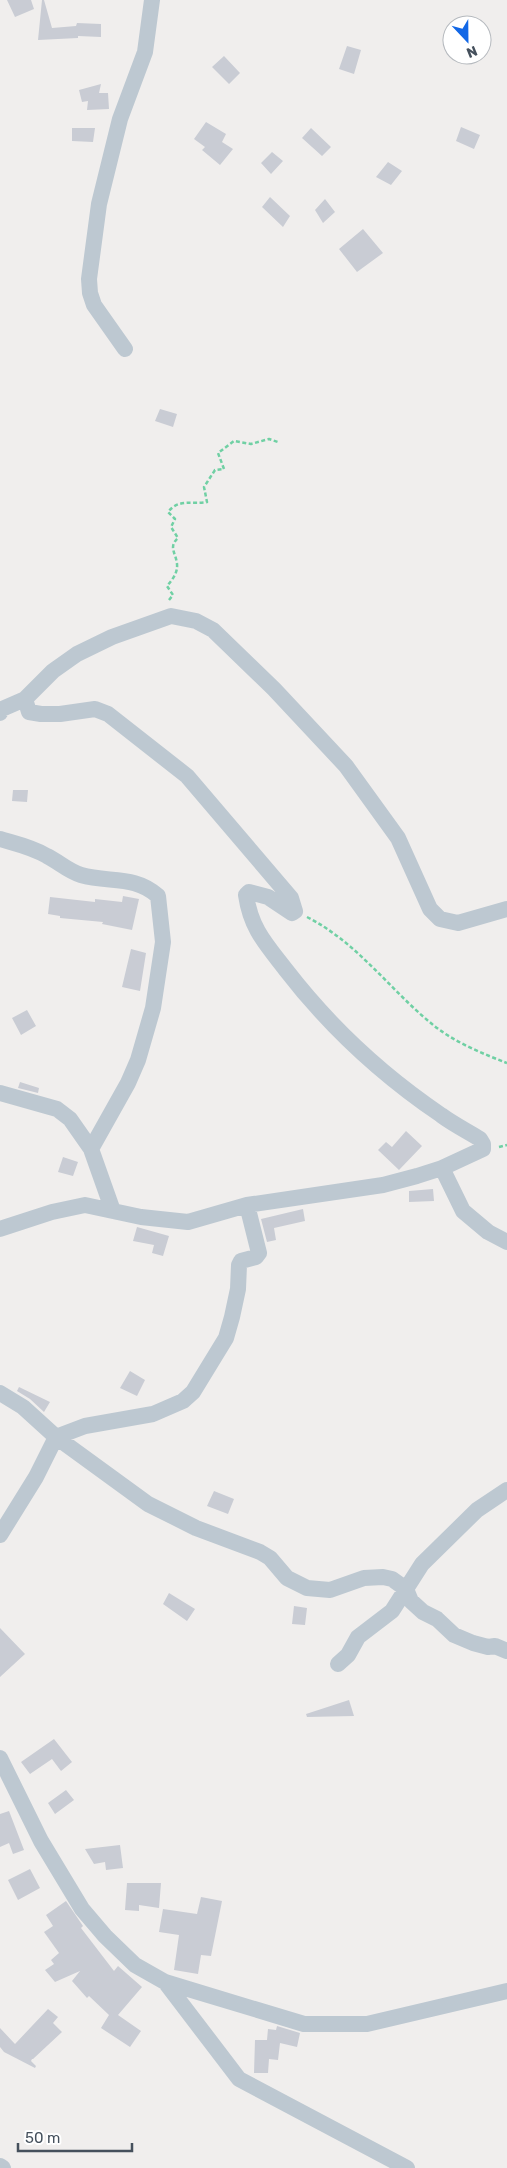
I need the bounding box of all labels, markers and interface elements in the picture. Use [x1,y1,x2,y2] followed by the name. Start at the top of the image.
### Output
[442,15,492,65] north arrow
[464,42,480,61] text: N
[18,2120,131,2152] scale bar
[25,2129,60,2147] text: 50 m

